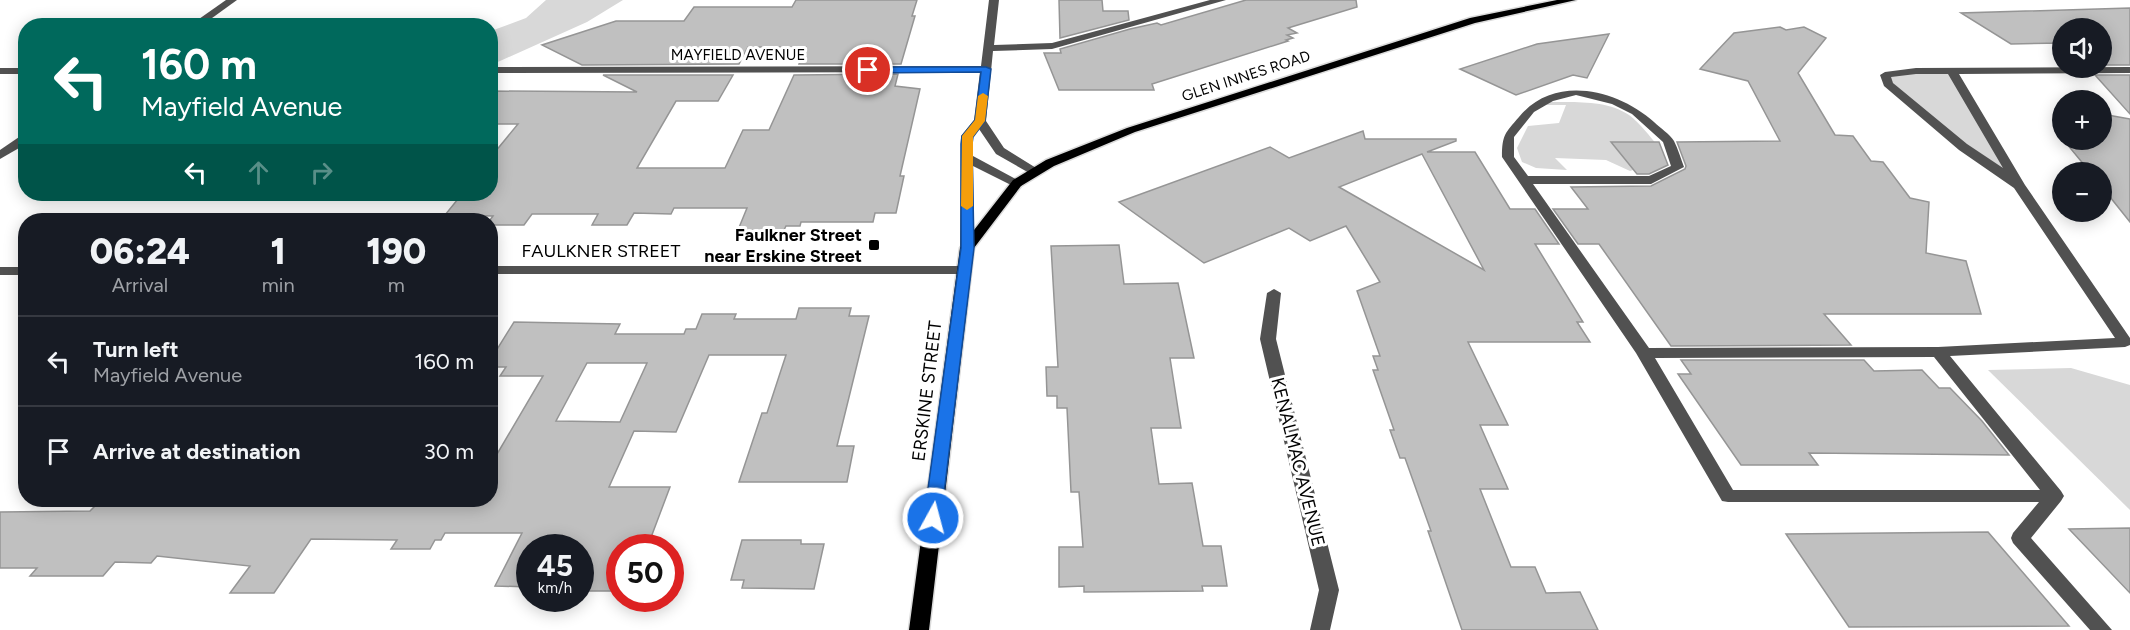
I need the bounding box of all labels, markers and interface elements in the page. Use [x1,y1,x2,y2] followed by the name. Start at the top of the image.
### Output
[2052,18,2112,222] map controls
[2052,18,2112,78] button: sound
[141,39,257,90] text: 160 m
[42,42,120,120] icon: left
[842,44,893,95] pin
[671,46,805,64] street label: MAYFIELD AVENUE
[1180,47,1312,105] street label: GLEN INNES ROAD
[851,53,884,86] icon: arrive
[141,90,342,123] text: Mayfield Avenue
[2052,90,2112,150] button: +
[179,156,212,189] icon: left
[242,156,275,189] icon: ahead
[305,156,338,189] icon: right
[2052,162,2112,222] button: −
[704,224,862,267] place label: Faulkner Street near Erskine Street
[90,230,190,273] text: 06:24
[271,230,286,273] text: 1
[366,230,426,273] text: 190
[867,238,881,252] marker: Faulkner Street near Erskine Street
[522,240,680,262] street label: FAULKNER STREET
[112,273,168,297] text: Arrival
[262,273,295,297] text: min
[388,273,405,297] text: m
[907,319,947,463] street label: ERSKINE STREET
[93,336,179,363] text: Turn left
[42,345,75,378] icon: left
[414,348,474,375] text: 160 m
[93,363,242,387] text: Mayfield Avenue
[1266,375,1330,549] street label: KENALMAC AVENUE
[42,435,75,468] icon: arrive
[93,438,301,465] text: Arrive at destination
[424,438,474,465] text: 30 m
[901,486,965,550] position arrow
[606,534,684,612] speed limit sign: 50
[537,547,573,584] text: 45
[538,579,572,597] text: km/h

